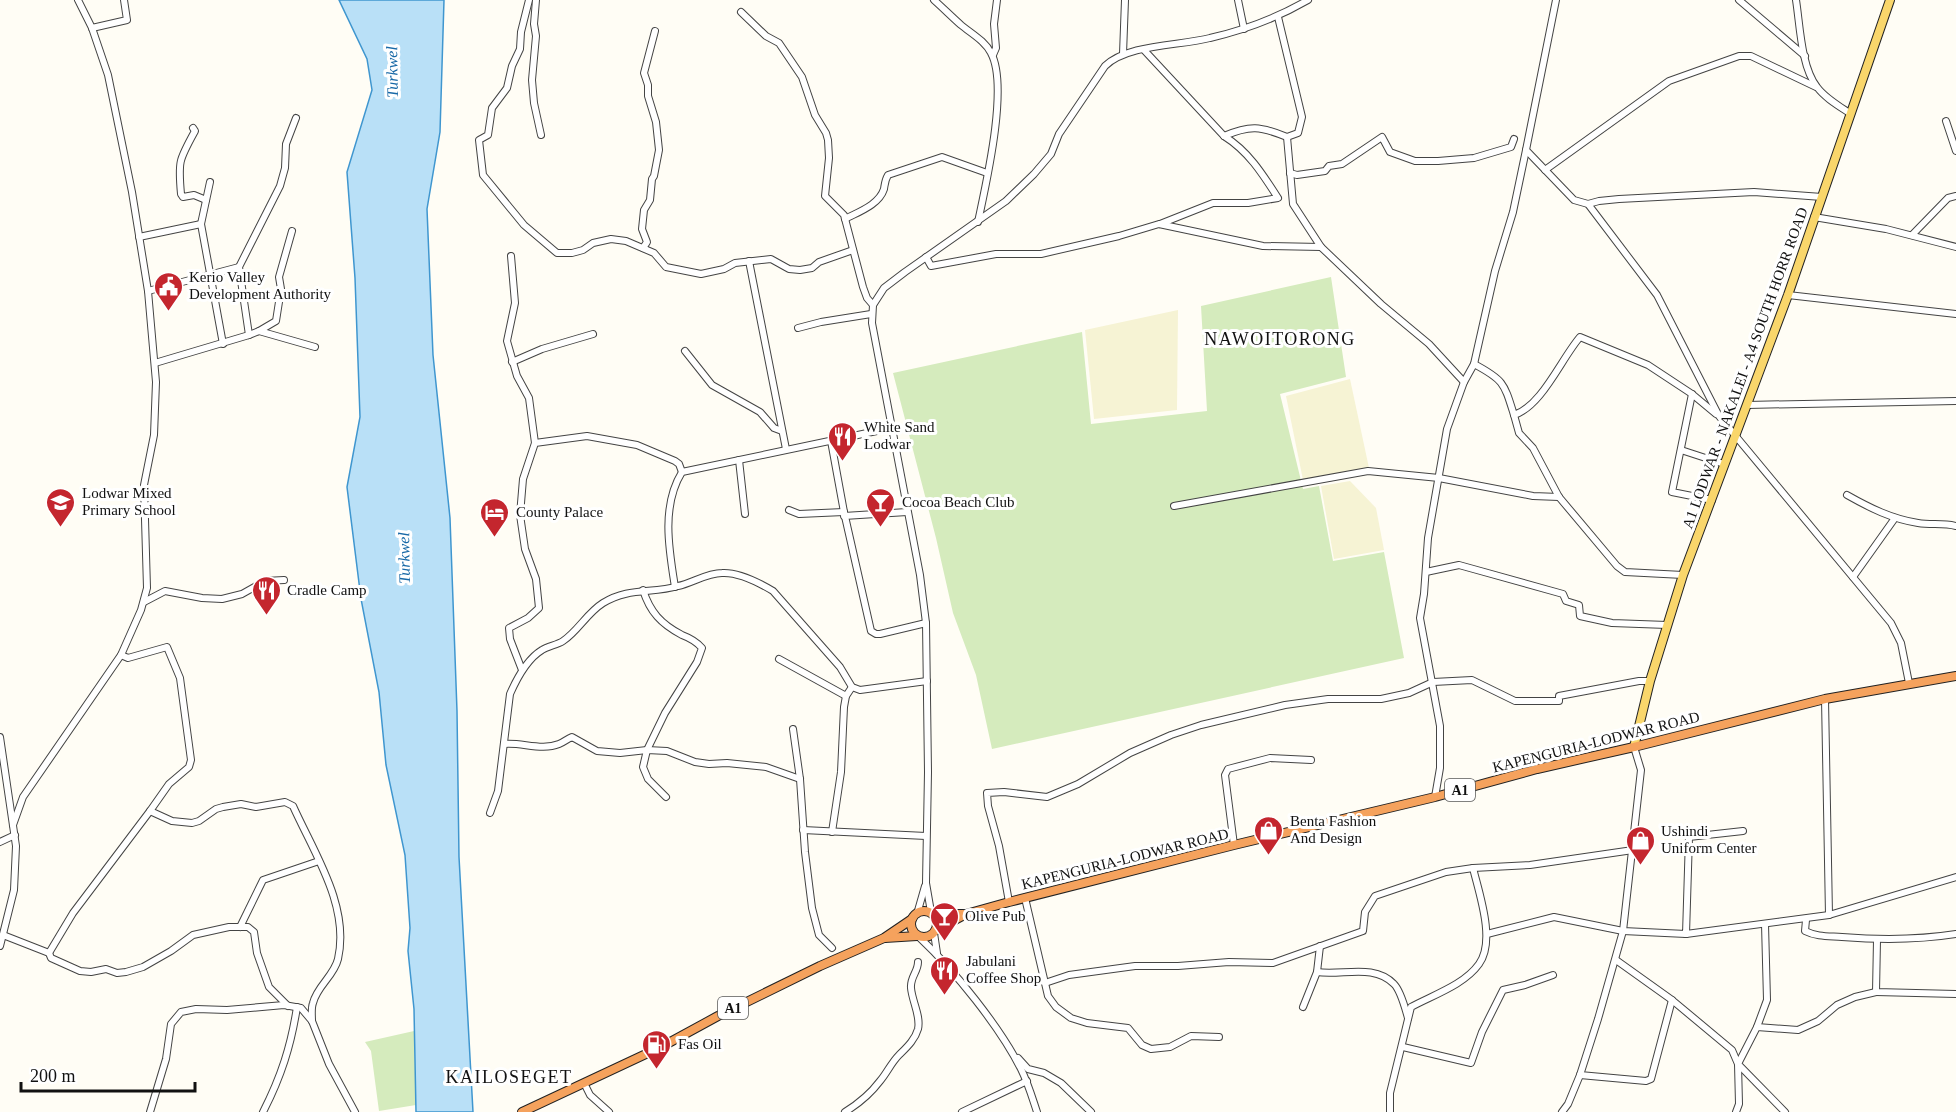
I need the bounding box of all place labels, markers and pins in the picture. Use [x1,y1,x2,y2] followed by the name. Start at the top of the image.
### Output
[189,269,332,302] place label: Kerio Valley Development Authority
[152,270,184,312] public building icon: Kerio Valley Development Authority
[864,419,935,452] place label: White Sand Lodwar
[827,420,859,462] restaurant icon: White Sand Lodwar
[82,485,176,518] place label: Lodwar Mixed Primary School
[45,486,77,528] school or university icon: Lodwar Mixed Primary School
[865,486,897,528] bar icon: Cocoa Beach Club
[902,494,1014,510] place label: Cocoa Beach Club
[479,496,511,538] hotel icon: County Palace
[516,504,603,520] place label: County Palace
[250,574,282,616] restaurant icon: Cradle Camp
[287,582,367,598] place label: Cradle Camp
[1290,813,1377,846] place label: Benta Fashion And Design
[1253,814,1285,856] shop icon: Benta Fashion And Design
[1661,823,1756,856] place label: Ushindi Uniform Center
[1624,824,1656,866] shop icon: Ushindi Uniform Center
[928,900,960,942] bar icon: Olive Pub
[965,908,1025,924] place label: Olive Pub
[966,953,1041,986] place label: Jabulani Coffee Shop
[929,954,961,996] restaurant icon: Jabulani Coffee Shop
[641,1028,673,1070] fuel station icon: Fas Oil
[678,1036,722,1052] place label: Fas Oil

